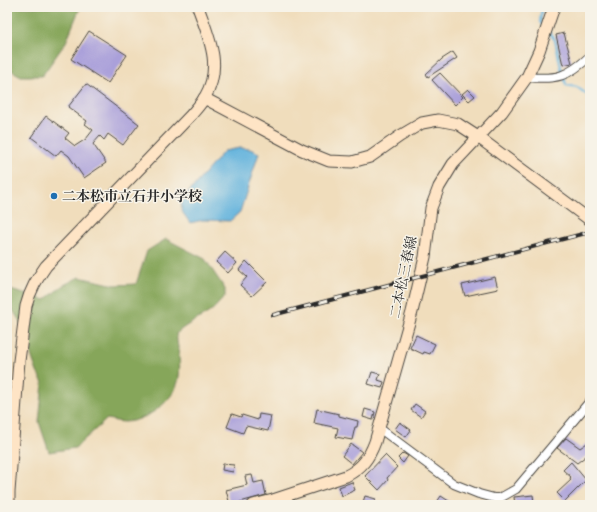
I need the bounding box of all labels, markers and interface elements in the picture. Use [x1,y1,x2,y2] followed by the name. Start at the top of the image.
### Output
[62,186,202,206] place label: 二本松市立石井小学校
[49,191,59,201] marker: 二本松市立石井小学校
[384,234,422,320] street label: 二本松三春線

